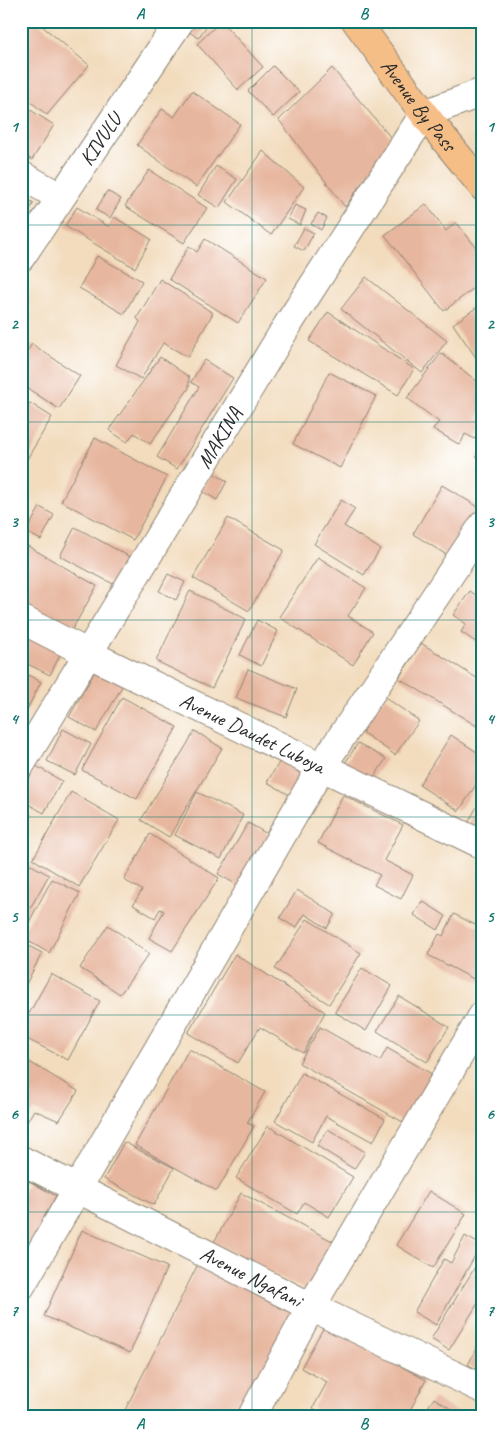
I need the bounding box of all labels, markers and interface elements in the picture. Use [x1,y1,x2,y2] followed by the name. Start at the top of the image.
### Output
[136,4,146,24] text: A
[360,4,370,24] text: B
[375,54,463,158] street label: Avenue By Pass
[73,106,129,170] street label: KIVULU
[10,117,19,137] text: 1
[486,117,495,137] text: 1
[10,314,19,334] text: 2
[486,314,495,334] text: 2
[191,402,248,473] street label: MAKINA
[10,512,19,532] text: 3
[486,512,495,532] text: 3
[176,687,331,780] street label: Avenue Daudet Luboya
[10,709,19,729] text: 4
[486,709,495,729] text: 4
[11,907,20,927] text: 5
[487,907,496,927] text: 5
[10,1104,19,1124] text: 6
[486,1104,495,1124] text: 6
[196,1240,309,1315] street label: Avenue Ngafani
[10,1301,19,1321] text: 7
[486,1301,495,1321] text: 7
[136,1414,146,1434] text: A
[360,1414,370,1434] text: B

